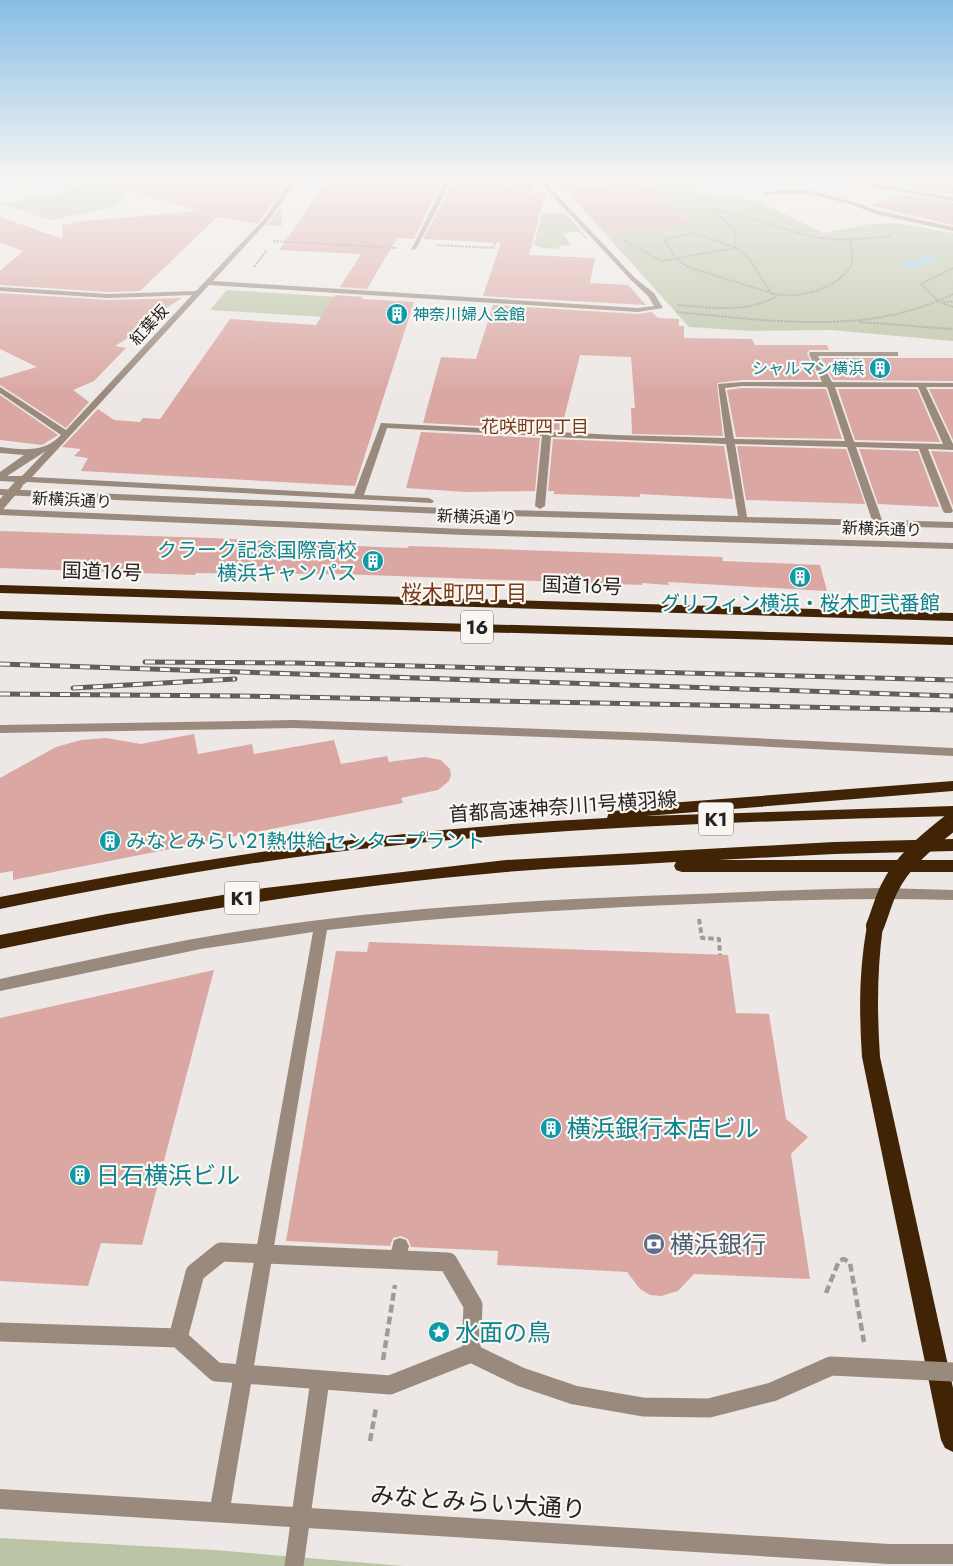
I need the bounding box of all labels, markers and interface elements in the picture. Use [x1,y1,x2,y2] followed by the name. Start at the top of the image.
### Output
[124,300,174,350] street label: 紅葉坂
[385,302,409,326] building icon: 神奈川婦人会館
[413,303,525,326] place label: 神奈川婦人会館
[868,356,892,380] building icon: シャルマン横浜
[752,357,864,380] place label: シャルマン横浜
[481,414,589,440] district label: 花咲町四丁目
[31,486,113,514] street label: 新横浜通り
[437,504,517,530] street label: 新横浜通り
[842,516,922,542] street label: 新横浜通り
[157,536,357,588] place label: クラーク記念国際高校 横浜キャンパス
[361,549,385,573] building icon: クラーク記念国際高校 横浜キャンパス
[61,556,143,588] street label: 国道16号
[788,565,812,589] building icon: グリフィン横浜・桜木町弐番館
[541,570,623,602] street label: 国道16号
[401,578,527,608] district label: 桜木町四丁目
[660,589,940,618] place label: グリフィン横浜・桜木町弐番館
[461,610,493,644] road number: 16
[448,785,678,829] street label: 首都高速神奈川1号横羽線
[698,802,734,836] road number: K1
[126,827,485,856] place label: みなとみらい21熱供給センタープラント
[98,829,122,853] building icon: みなとみらい21熱供給センタープラント
[224,881,260,914] road number: K1
[567,1111,759,1146] place label: 横浜銀行本店ビル
[539,1116,563,1140] building icon: 横浜銀行本店ビル
[96,1158,240,1193] place label: 日石横浜ビル
[68,1163,92,1187] building icon: 日石横浜ビル
[670,1227,766,1262] place label: 横浜銀行
[642,1232,666,1256] bank icon: 横浜銀行
[455,1315,551,1350] place label: 水面の鳥
[427,1320,451,1344] place icon: 水面の鳥
[369,1477,587,1527] street label: みなとみらい大通り

